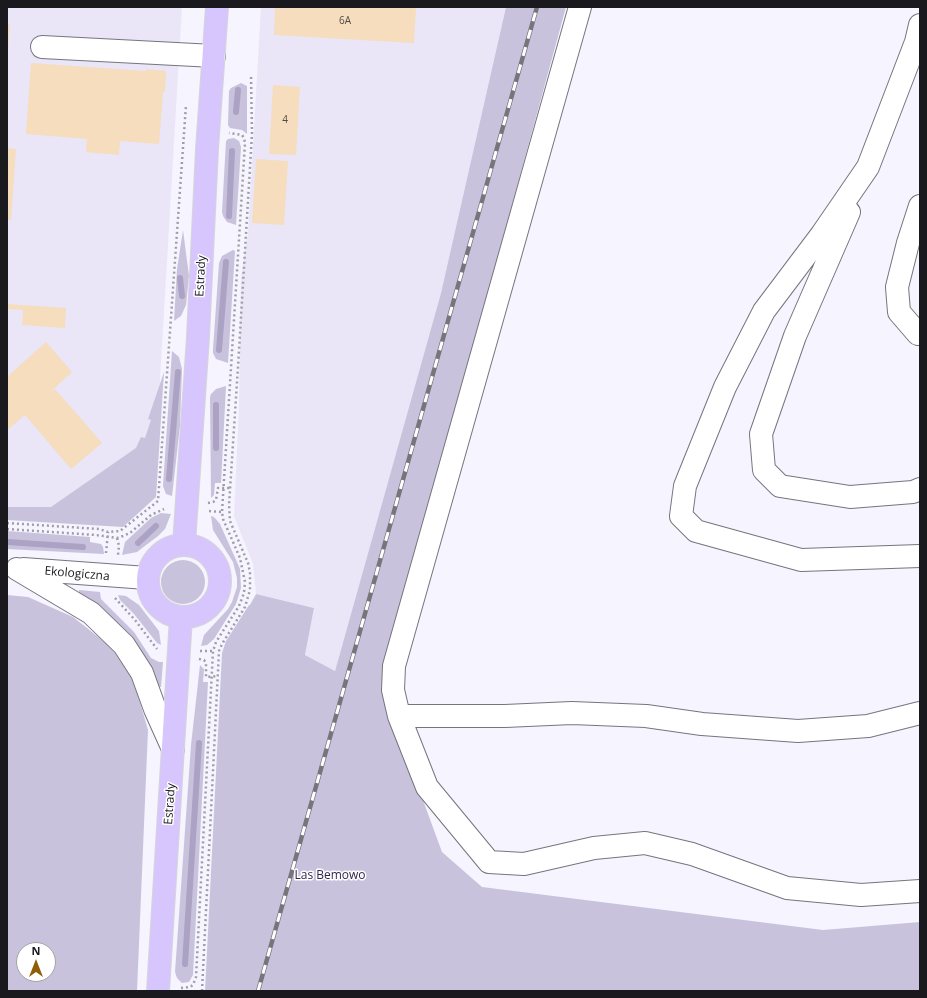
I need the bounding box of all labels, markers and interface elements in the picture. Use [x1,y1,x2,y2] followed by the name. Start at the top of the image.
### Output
[339,15,351,27] house number: 6A
[282,114,288,126] house number: 4
[193,255,209,297] street label: Estrady
[44,564,110,584] street label: Ekologiczna
[161,783,179,825] street label: Estrady
[294,869,366,883] park label: Las Bemowo
[16,942,56,982] north arrow
[32,943,40,958] text: N

